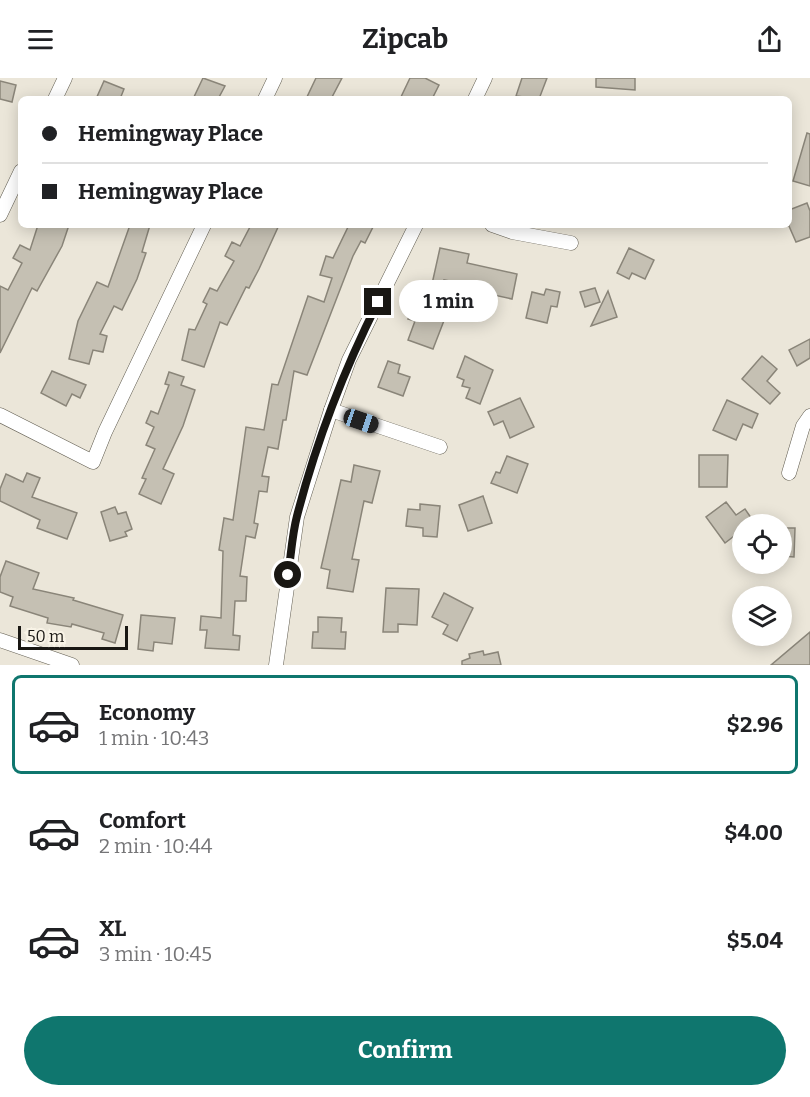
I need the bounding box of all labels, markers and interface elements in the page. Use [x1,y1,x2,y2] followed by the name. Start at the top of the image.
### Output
[24,23,57,56] icon: menu
[362,23,448,55] text: Zipcab
[753,23,786,56] icon: share
[78,120,263,147] text: Hemingway Place
[78,178,263,205] text: Hemingway Place
[399,281,498,323] callout: 1 min
[364,288,391,315] route end
[423,289,474,313] text: 1 min
[341,407,381,435] car
[732,514,792,646] map controls
[732,514,792,574] button: locate
[274,561,301,588] route start
[732,586,792,646] button: layers
[18,623,128,650] scale bar
[27,627,64,646] text: 50 m
[27,698,81,752] icon: car
[99,699,195,726] text: Economy
[727,711,783,738] text: $2.96
[99,726,209,750] text: 1 min · 10:43
[27,806,81,860] icon: car
[99,807,186,834] text: Comfort
[724,819,783,846] text: $4.00
[99,834,212,858] text: 2 min · 10:44
[27,914,81,968] icon: car
[99,915,126,942] text: XL
[726,927,783,954] text: $5.04
[99,942,212,966] text: 3 min · 10:45
[24,1016,786,1085] button: Confirm

